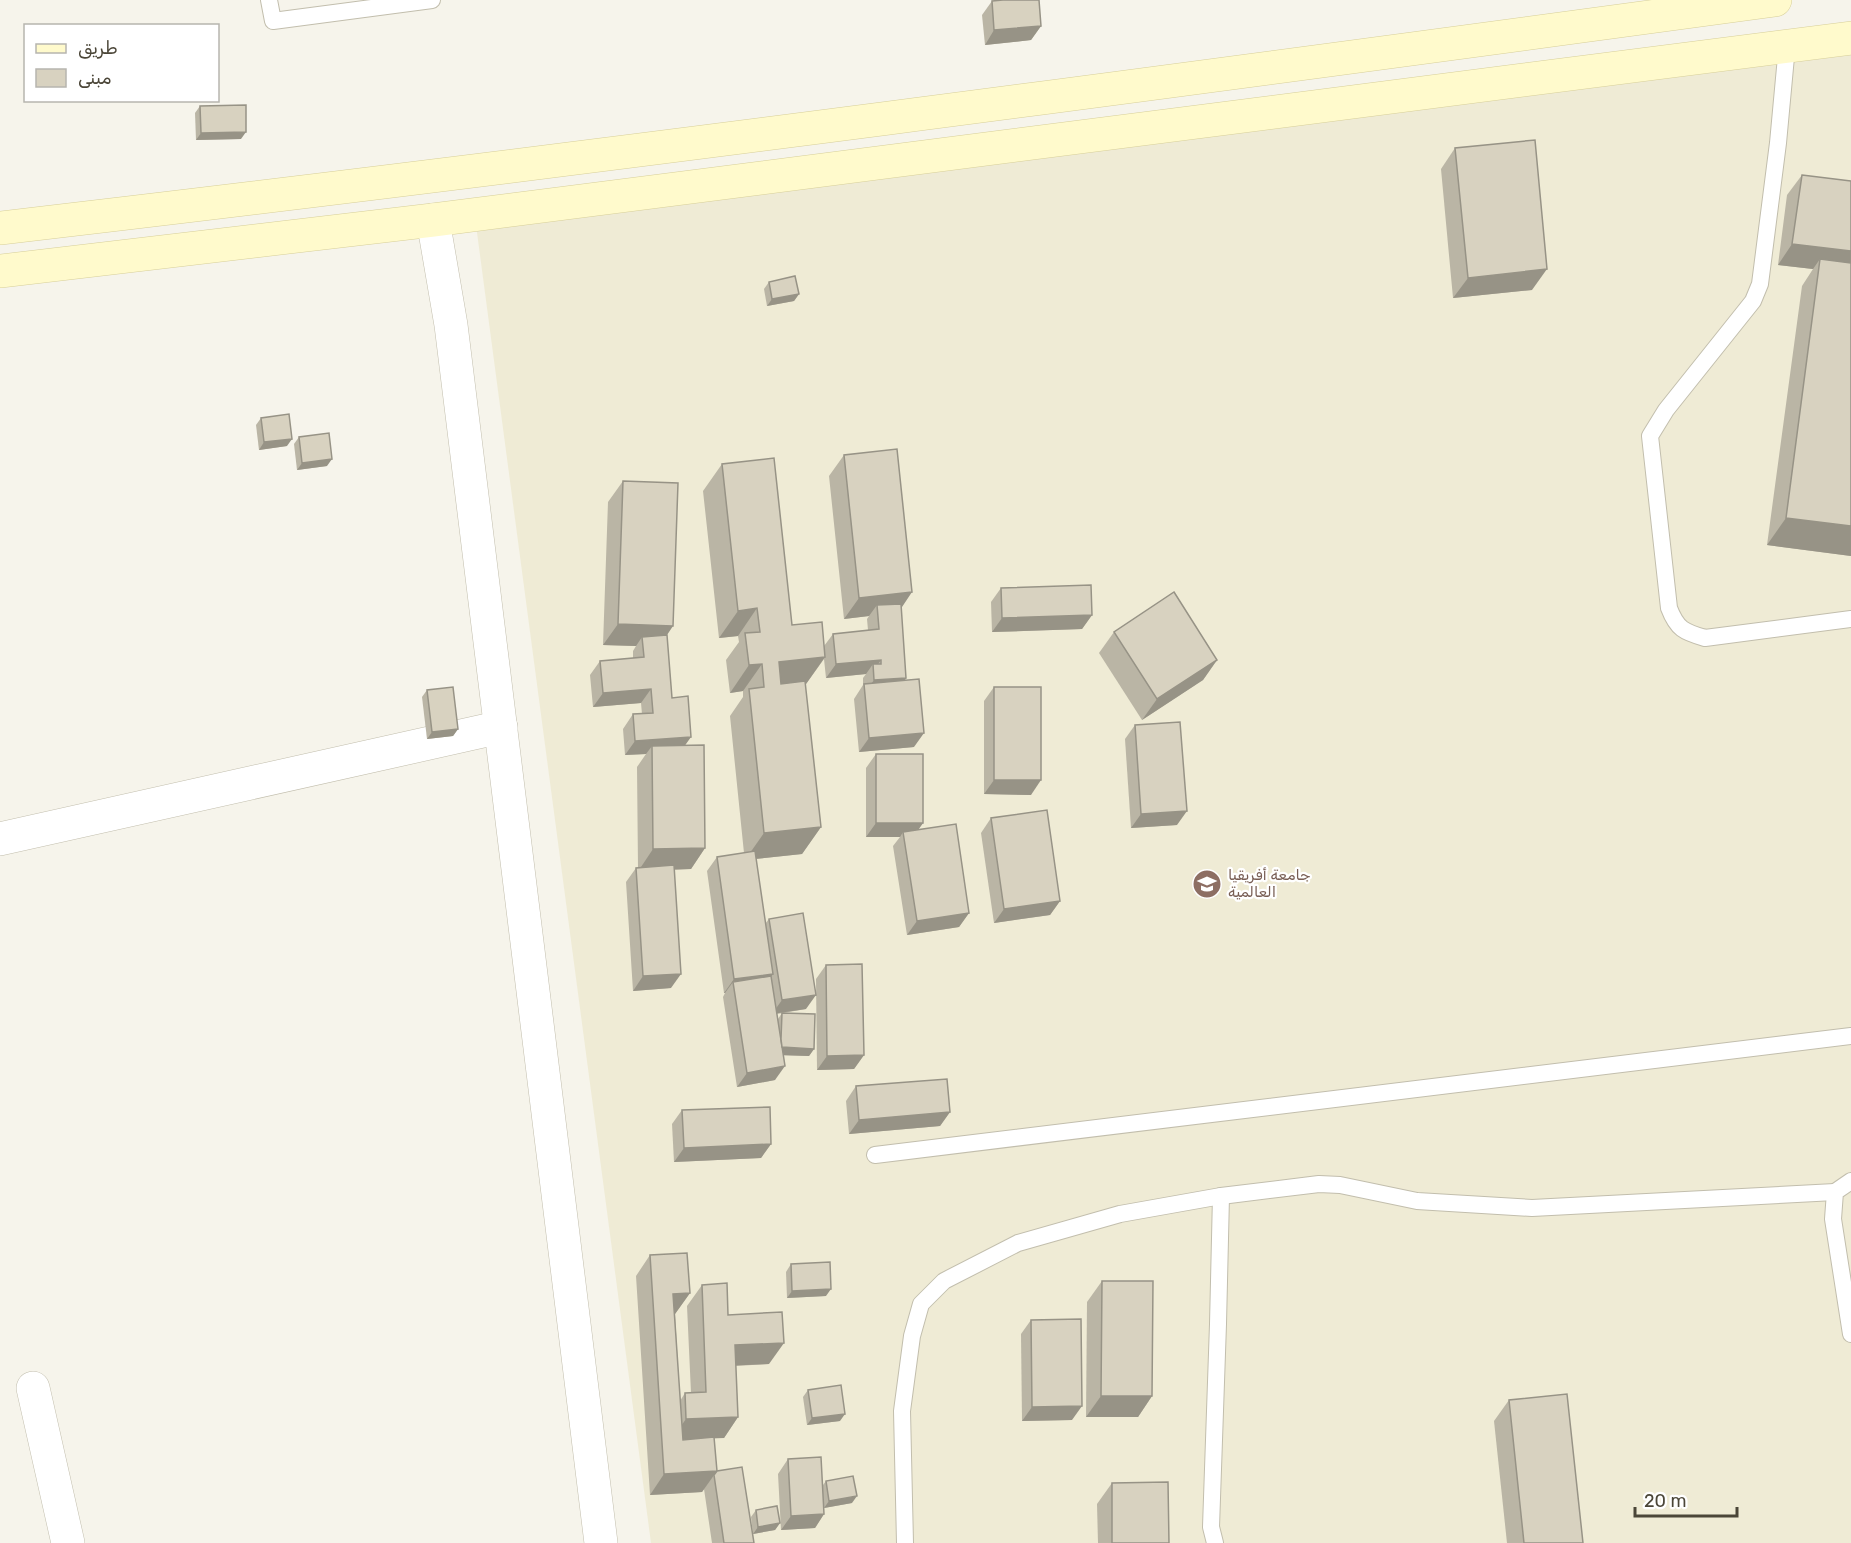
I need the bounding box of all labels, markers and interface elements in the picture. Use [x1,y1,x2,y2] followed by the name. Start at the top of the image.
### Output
[24,24,219,102] legend
[78,37,118,59] text: طريق
[78,67,112,89] text: مبنى
[1228,866,1310,901] place label: جامعة أفريقيا العالمية
[1191,868,1223,900] school or university icon: جامعة أفريقيا العالمية
[1635,1480,1737,1518] scale bar
[1644,1490,1686,1512] text: 20 m

